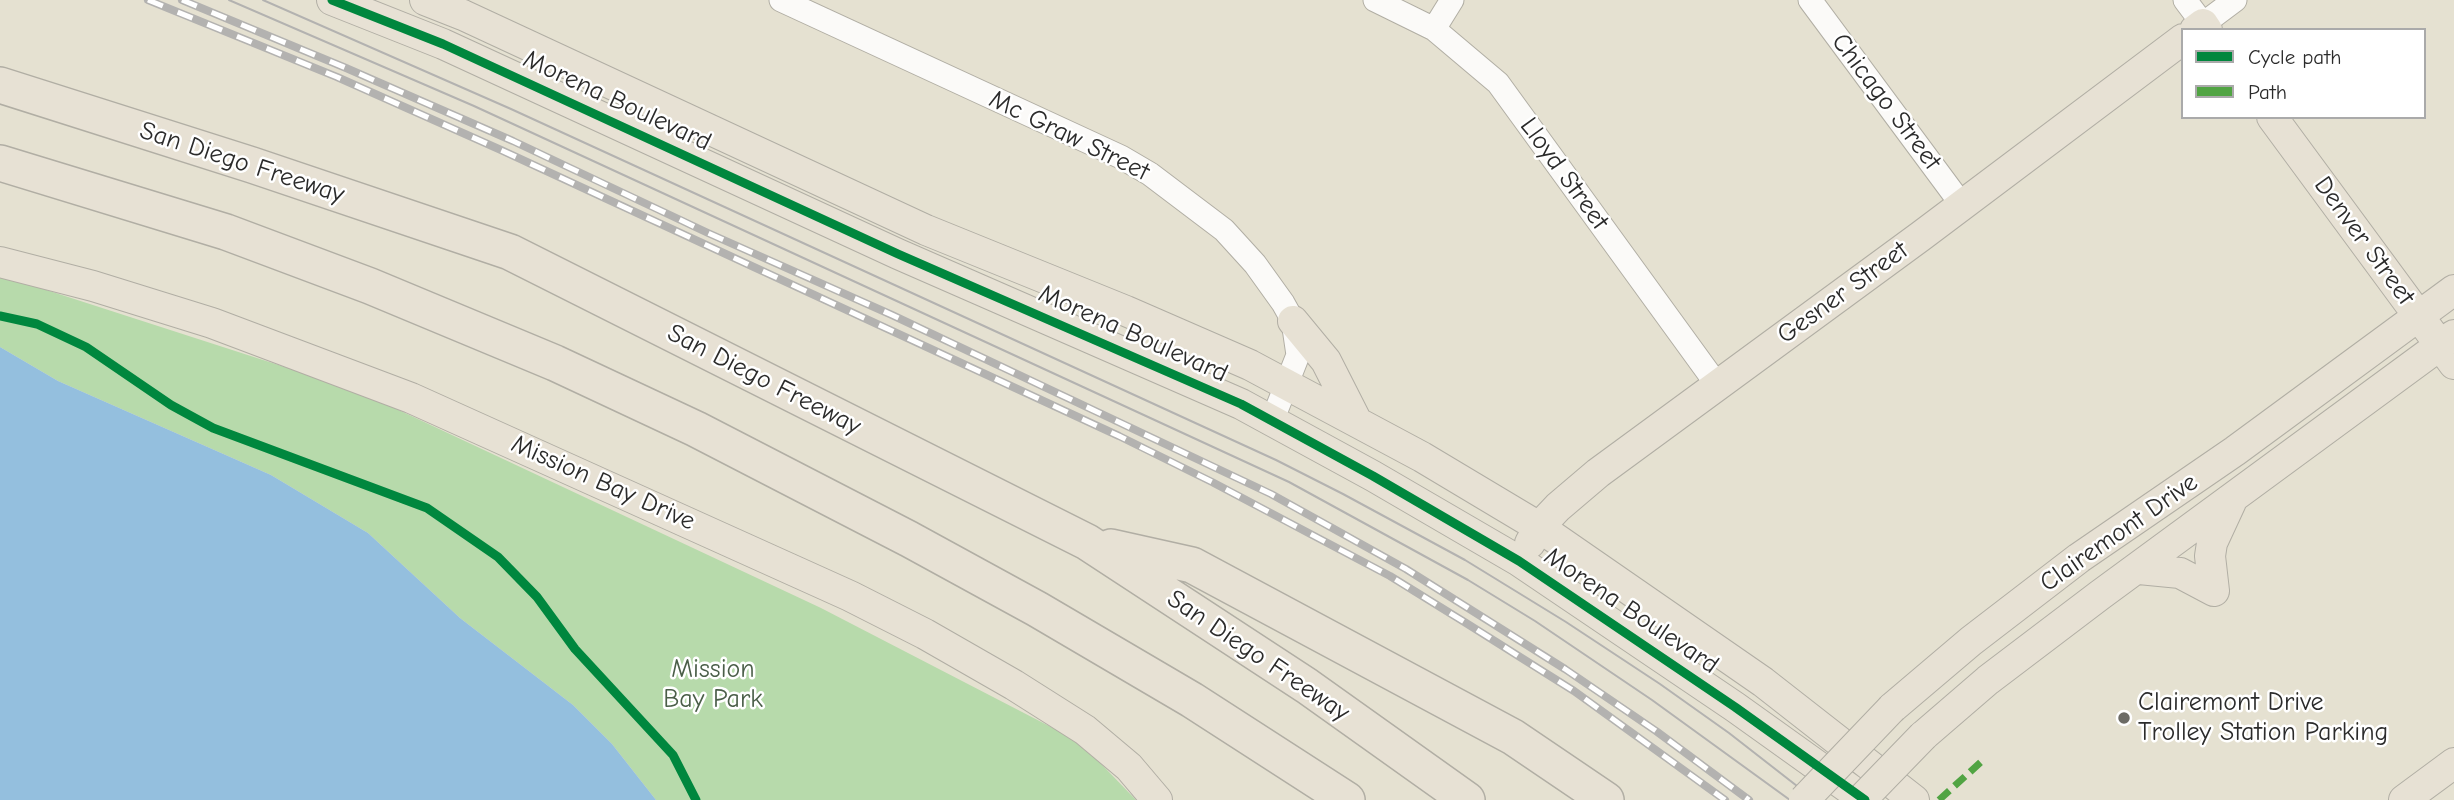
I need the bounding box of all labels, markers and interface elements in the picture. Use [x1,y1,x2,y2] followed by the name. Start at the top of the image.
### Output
[1824,27,1948,177] street label: Chicago Street
[2181,28,2426,119] legend
[518,44,716,158] street label: Morena Boulevard
[2248,45,2341,69] text: Cycle path
[2248,80,2287,104] text: Path
[984,84,1154,188] street label: Mc Graw Street
[1513,112,1615,236] street label: Lloyd Street
[136,115,348,211] street label: San Diego Freeway
[2307,171,2421,311] street label: Denver Street
[1772,235,1914,351] street label: Gesner Street
[1034,278,1232,390] street label: Morena Boulevard
[662,318,866,442] street label: San Diego Freeway
[506,429,700,537] street label: Mission Bay Drive
[2034,467,2204,599] street label: Clairemont Drive
[1538,541,1724,681] street label: Morena Boulevard
[1161,583,1355,729] street label: San Diego Freeway
[663,654,763,716] park label: Mission Bay Park
[2138,687,2388,748] place label: Clairemont Drive Trolley Station Parking
[2116,710,2132,726] marker: Clairemont Drive Trolley Station Parking

